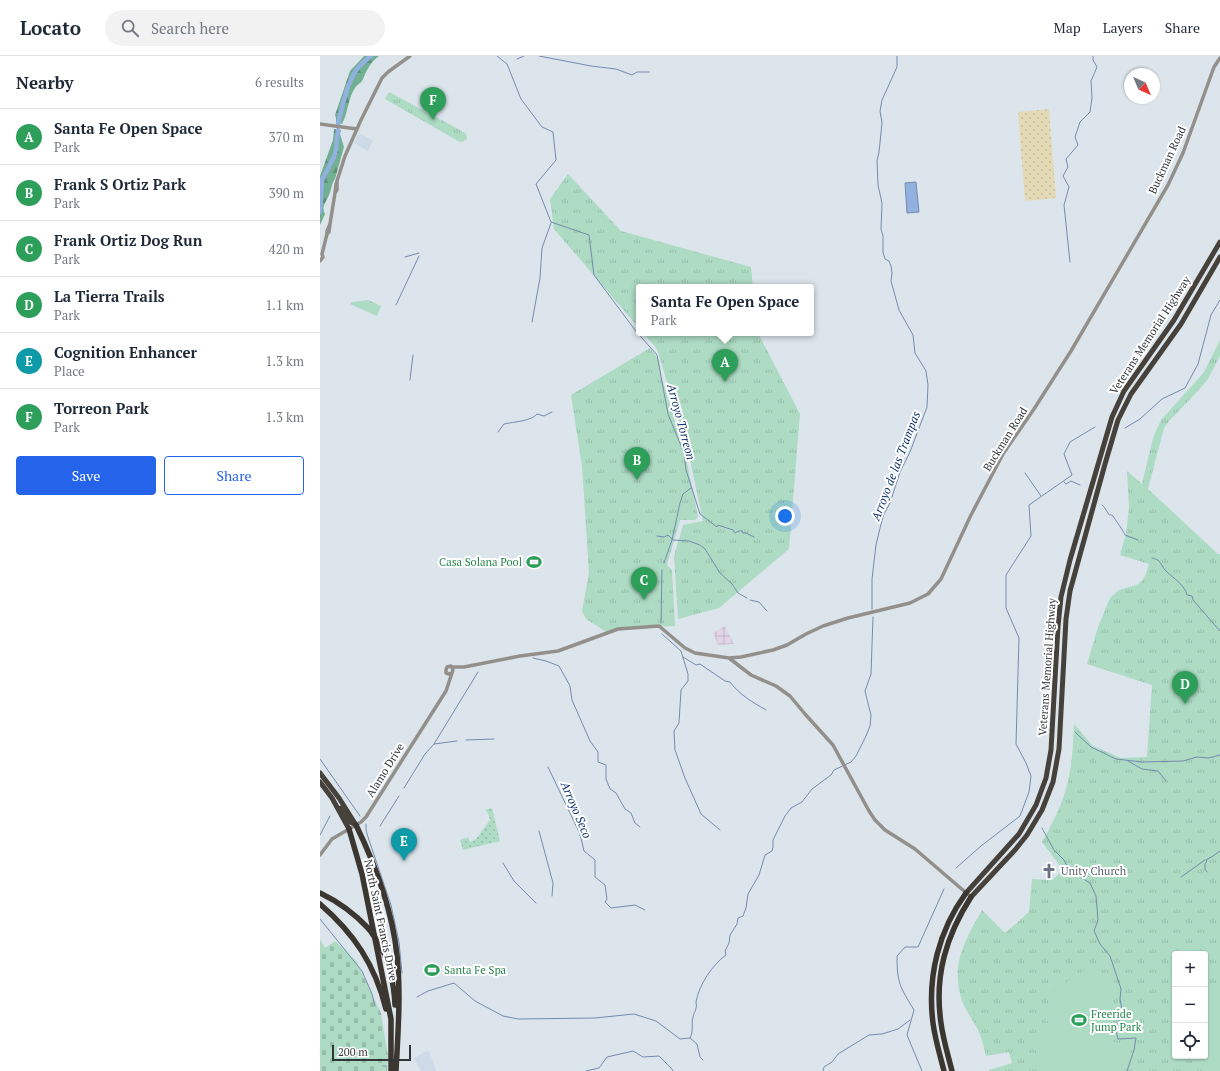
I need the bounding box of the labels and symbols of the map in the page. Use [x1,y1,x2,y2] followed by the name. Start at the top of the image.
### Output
[1124,68,1160,104] north arrow
[420,87,446,120] pin: F
[1145,124,1189,196] street label: Buckman Road
[1107,273,1194,397] street label: Veterans Memorial Highway
[712,349,738,382] pin: A
[664,381,699,461] water label: Arroyo Torreon
[980,404,1030,474] street label: Buckman Road
[867,409,923,523] water label: Arroyo de las Trampas
[624,447,650,480] pin: B
[775,506,795,526] your location
[525,553,543,571] sports icon: Casa Solana Pool
[439,555,522,569] place label: Casa Solana Pool
[631,567,657,600] pin: C
[1035,597,1059,736] street label: Veterans Memorial Highway
[1172,671,1198,704] pin: D
[363,740,407,800] street label: Alamo Drive
[557,778,595,841] water label: Arroyo Seco
[391,828,417,861] pin: E
[361,858,401,983] street label: North Saint Francis Drive
[1040,862,1058,880] church icon: Unity Church
[1061,864,1127,878] place label: Unity Church
[423,961,441,979] sports icon: Santa Fe Spa
[444,963,507,977] place label: Santa Fe Spa
[1091,1007,1142,1034] place label: Freeride Jump Park
[1070,1011,1088,1029] sports icon: Freeride Jump Park
[332,1043,411,1062] scale bar

